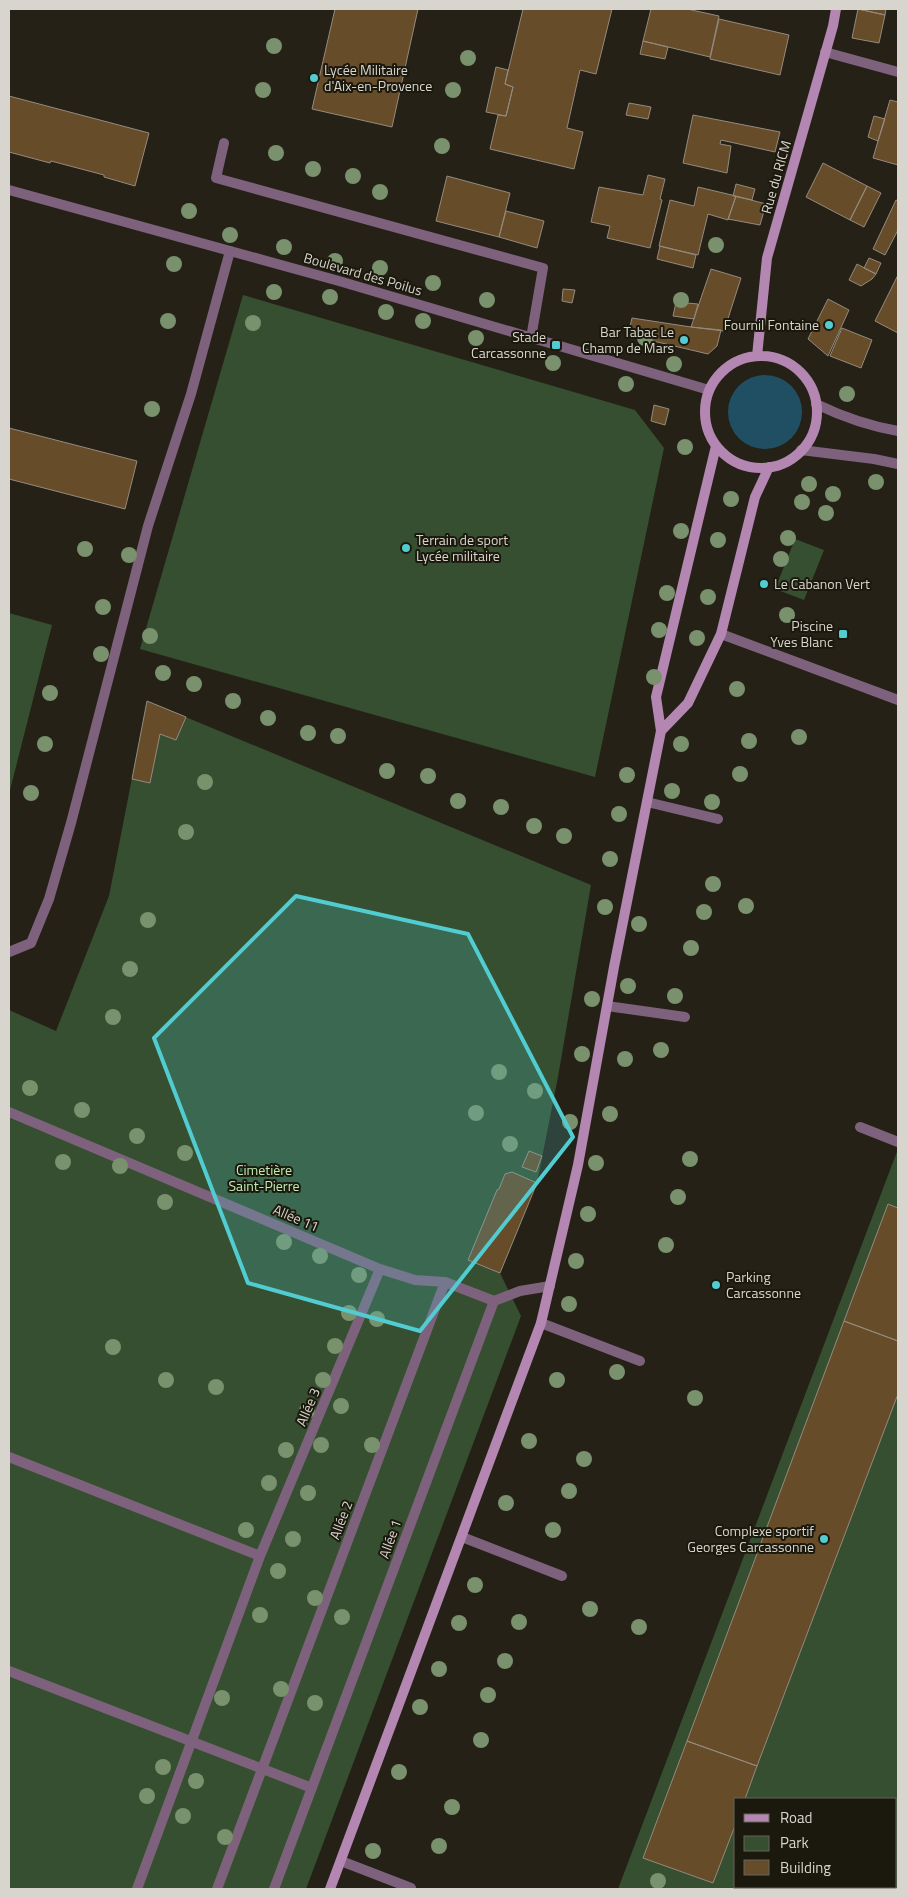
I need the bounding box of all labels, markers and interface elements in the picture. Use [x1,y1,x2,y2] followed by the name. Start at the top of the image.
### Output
[324,59,432,96] place label: Lycée Militaire d'Aix-en-Provence
[308,72,320,84] marker: Lycée Militaire d'Aix-en-Provence
[755,138,796,216] street label: Rue du RICM
[301,247,425,300] street label: Boulevard des Poilus
[724,314,819,335] place label: Fournil Fontaine
[823,319,835,331] marker: Fournil Fontaine
[582,321,674,358] place label: Bar Tabac Le Champ de Mars
[471,326,546,363] place label: Stade Carcassonne
[678,334,690,346] marker: Bar Tabac Le Champ de Mars
[550,339,562,351] marker: Stade Carcassonne
[416,529,508,566] place label: Terrain de sport Lycée militaire
[400,542,412,554] marker: Terrain de sport Lycée militaire
[774,573,870,594] place label: Le Cabanon Vert
[758,578,770,590] marker: Le Cabanon Vert
[770,615,833,652] place label: Piscine Yves Blanc
[837,628,849,640] marker: Piscine Yves Blanc
[229,1159,299,1196] park label: Cimetière Saint-Pierre
[270,1199,322,1237] street label: Allée 11
[726,1266,801,1303] place label: Parking Carcassonne
[710,1279,722,1291] marker: Parking Carcassonne
[290,1384,325,1429] street label: Allée 3
[324,1497,357,1542] street label: Allée 2
[373,1517,406,1561] street label: Allée 1
[687,1520,814,1557] place label: Complexe sportif Georges Carcassonne
[818,1533,830,1545] marker: Complexe sportif Georges Carcassonne
[734,1798,897,1888] legend
[780,1806,812,1829] text: Road
[780,1831,809,1854] text: Park
[780,1856,831,1879] text: Building

